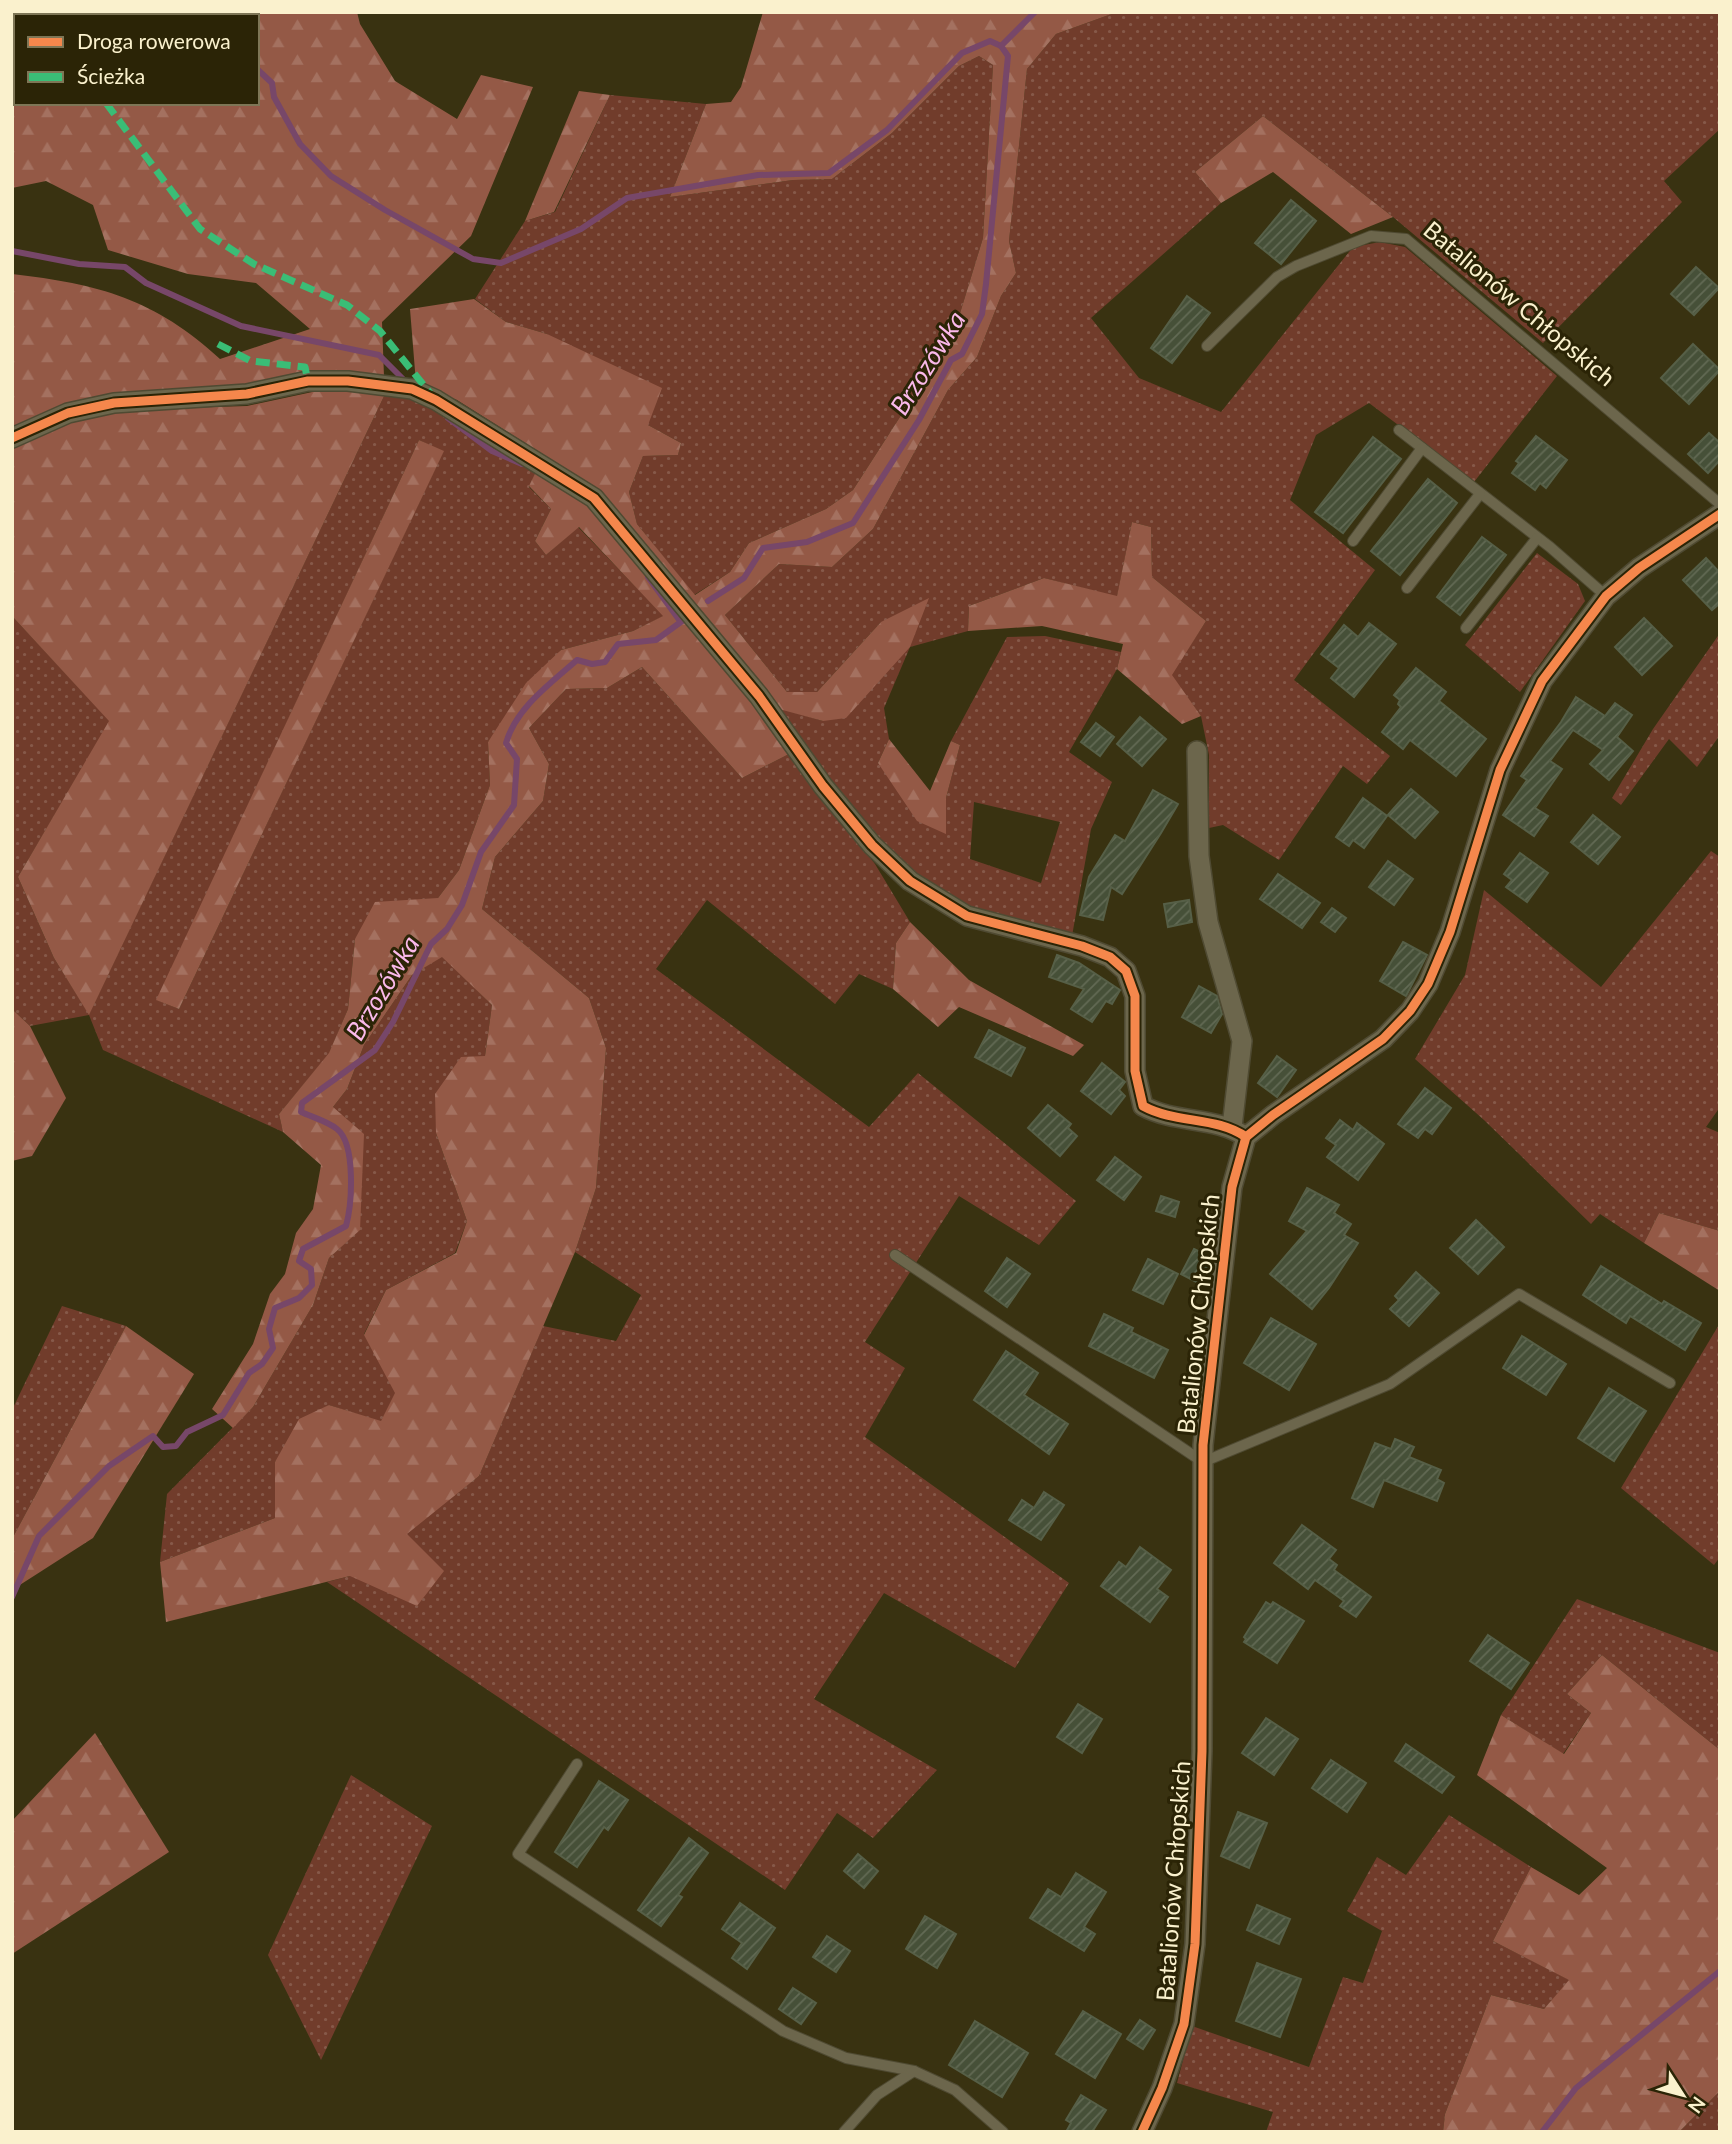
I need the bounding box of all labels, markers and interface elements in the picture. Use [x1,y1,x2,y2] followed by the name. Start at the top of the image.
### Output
[14,14,259,105] legend
[77,28,231,53] text: Droga rowerowa
[77,63,145,88] text: Ścieżka
[1418,214,1622,391] street label: Batalionów Chłopskich
[883,305,972,420] water label: Brzozówka
[339,929,426,1046] water label: Brzozówka
[1170,1192,1225,1435] street label: Batalionów Chłopskich
[1150,1760,1195,2002] street label: Batalionów Chłopskich
[1648,2060,1718,2130] north arrow
[1684,2093,1711,2118] text: N

